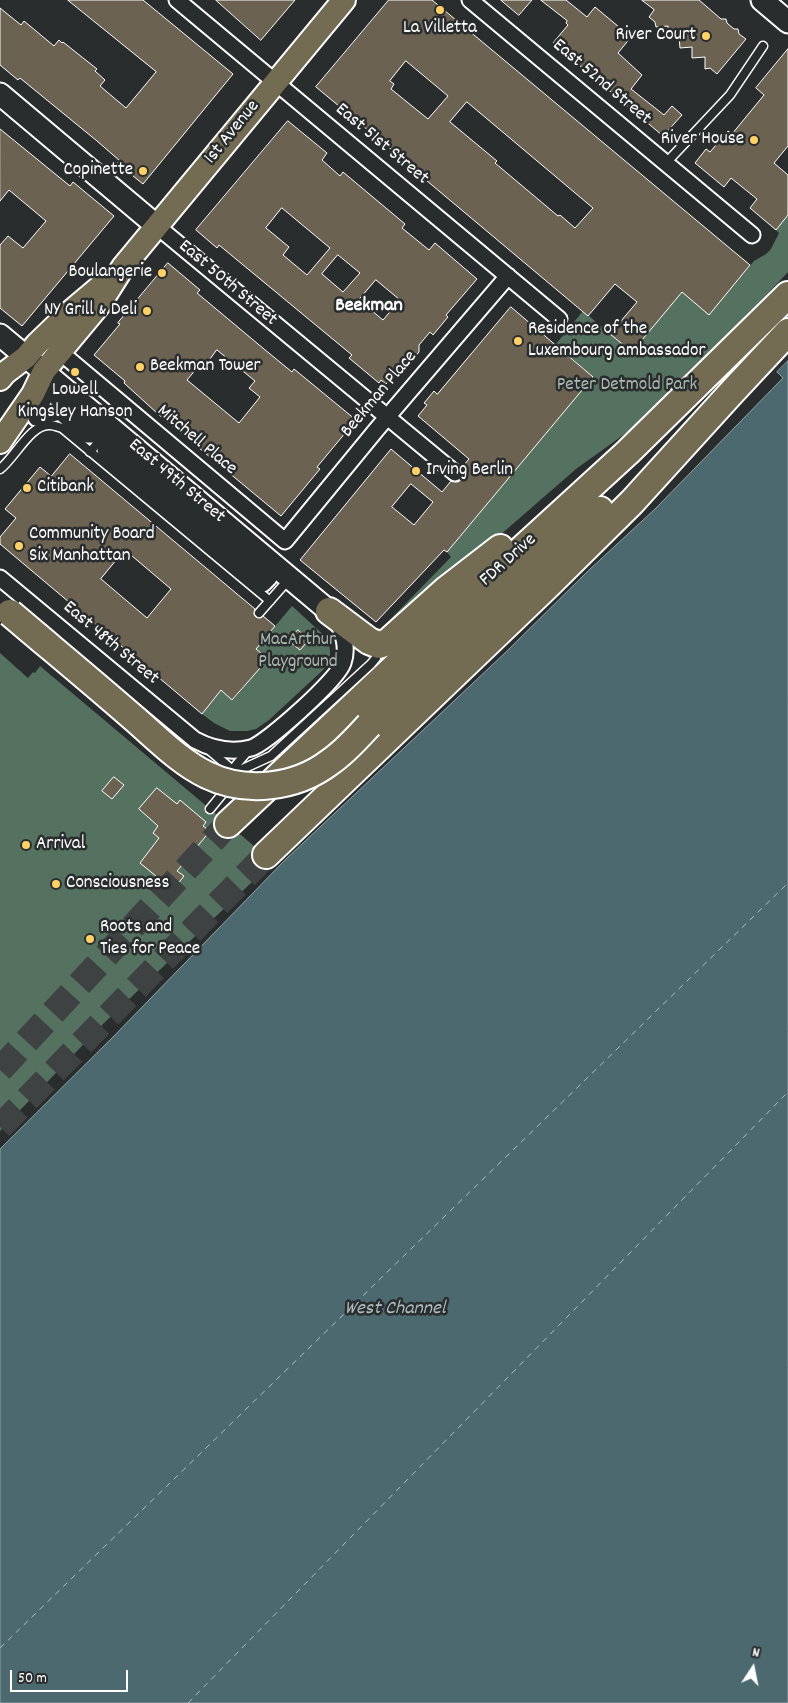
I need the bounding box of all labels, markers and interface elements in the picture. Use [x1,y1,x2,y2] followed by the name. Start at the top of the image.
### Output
[434,4,446,16] marker: La Villetta
[403,18,477,40] place label: La Villetta
[615,25,696,47] place label: River Court
[700,30,712,42] marker: River Court
[547,35,655,131] street label: East 52nd Street
[200,96,266,170] street label: 1st Avenue
[329,99,433,191] street label: East 51st Street
[661,129,744,151] place label: River House
[748,134,760,146] marker: River House
[63,160,133,182] place label: Copinette
[137,165,149,177] marker: Copinette
[173,236,281,332] street label: East 50th Street
[69,262,152,284] place label: Boulangerie
[156,267,168,279] marker: Boulangerie
[335,295,403,319] district label: Beekman
[44,300,137,322] place label: NY Grill & Deli
[141,305,153,317] marker: NY Grill & Deli
[528,319,705,363] place label: Residence of the Luxembourg ambassador
[512,335,524,347] marker: Residence of the Luxembourg ambassador
[337,347,423,443] street label: Beekman Place
[150,356,261,378] place label: Beekman Tower
[134,361,146,373] marker: Beekman Tower
[69,366,81,378] marker: Lowell Kingsley Hanson
[557,375,697,397] park label: Peter Detmold Park
[18,380,132,424] place label: Lowell Kingsley Hanson
[151,401,241,481] street label: Mitchell Place
[123,435,229,529] street label: East 49th Street
[426,460,513,482] place label: Irving Berlin
[410,465,422,477] marker: Irving Berlin
[37,477,94,499] place label: Citibank
[21,482,33,494] marker: Citibank
[29,524,155,568] place label: Community Board Six Manhattan
[476,530,542,592] street label: FDR Drive
[13,540,25,552] marker: Community Board Six Manhattan
[57,597,163,691] street label: East 48th Street
[258,630,338,674] park label: MacArthur Playground
[36,834,85,856] place label: Arrival
[20,839,32,851] marker: Arrival
[66,873,170,895] place label: Consciousness
[50,878,62,890] marker: Consciousness
[100,917,200,961] place label: Roots and Ties for Peace
[84,933,96,945] marker: Roots and Ties for Peace
[344,1298,446,1322] water label: West Channel
[728,1643,778,1693] north arrow
[751,1643,761,1664] text: N
[12,1660,130,1692] scale bar
[18,1668,47,1690] text: 50 m

